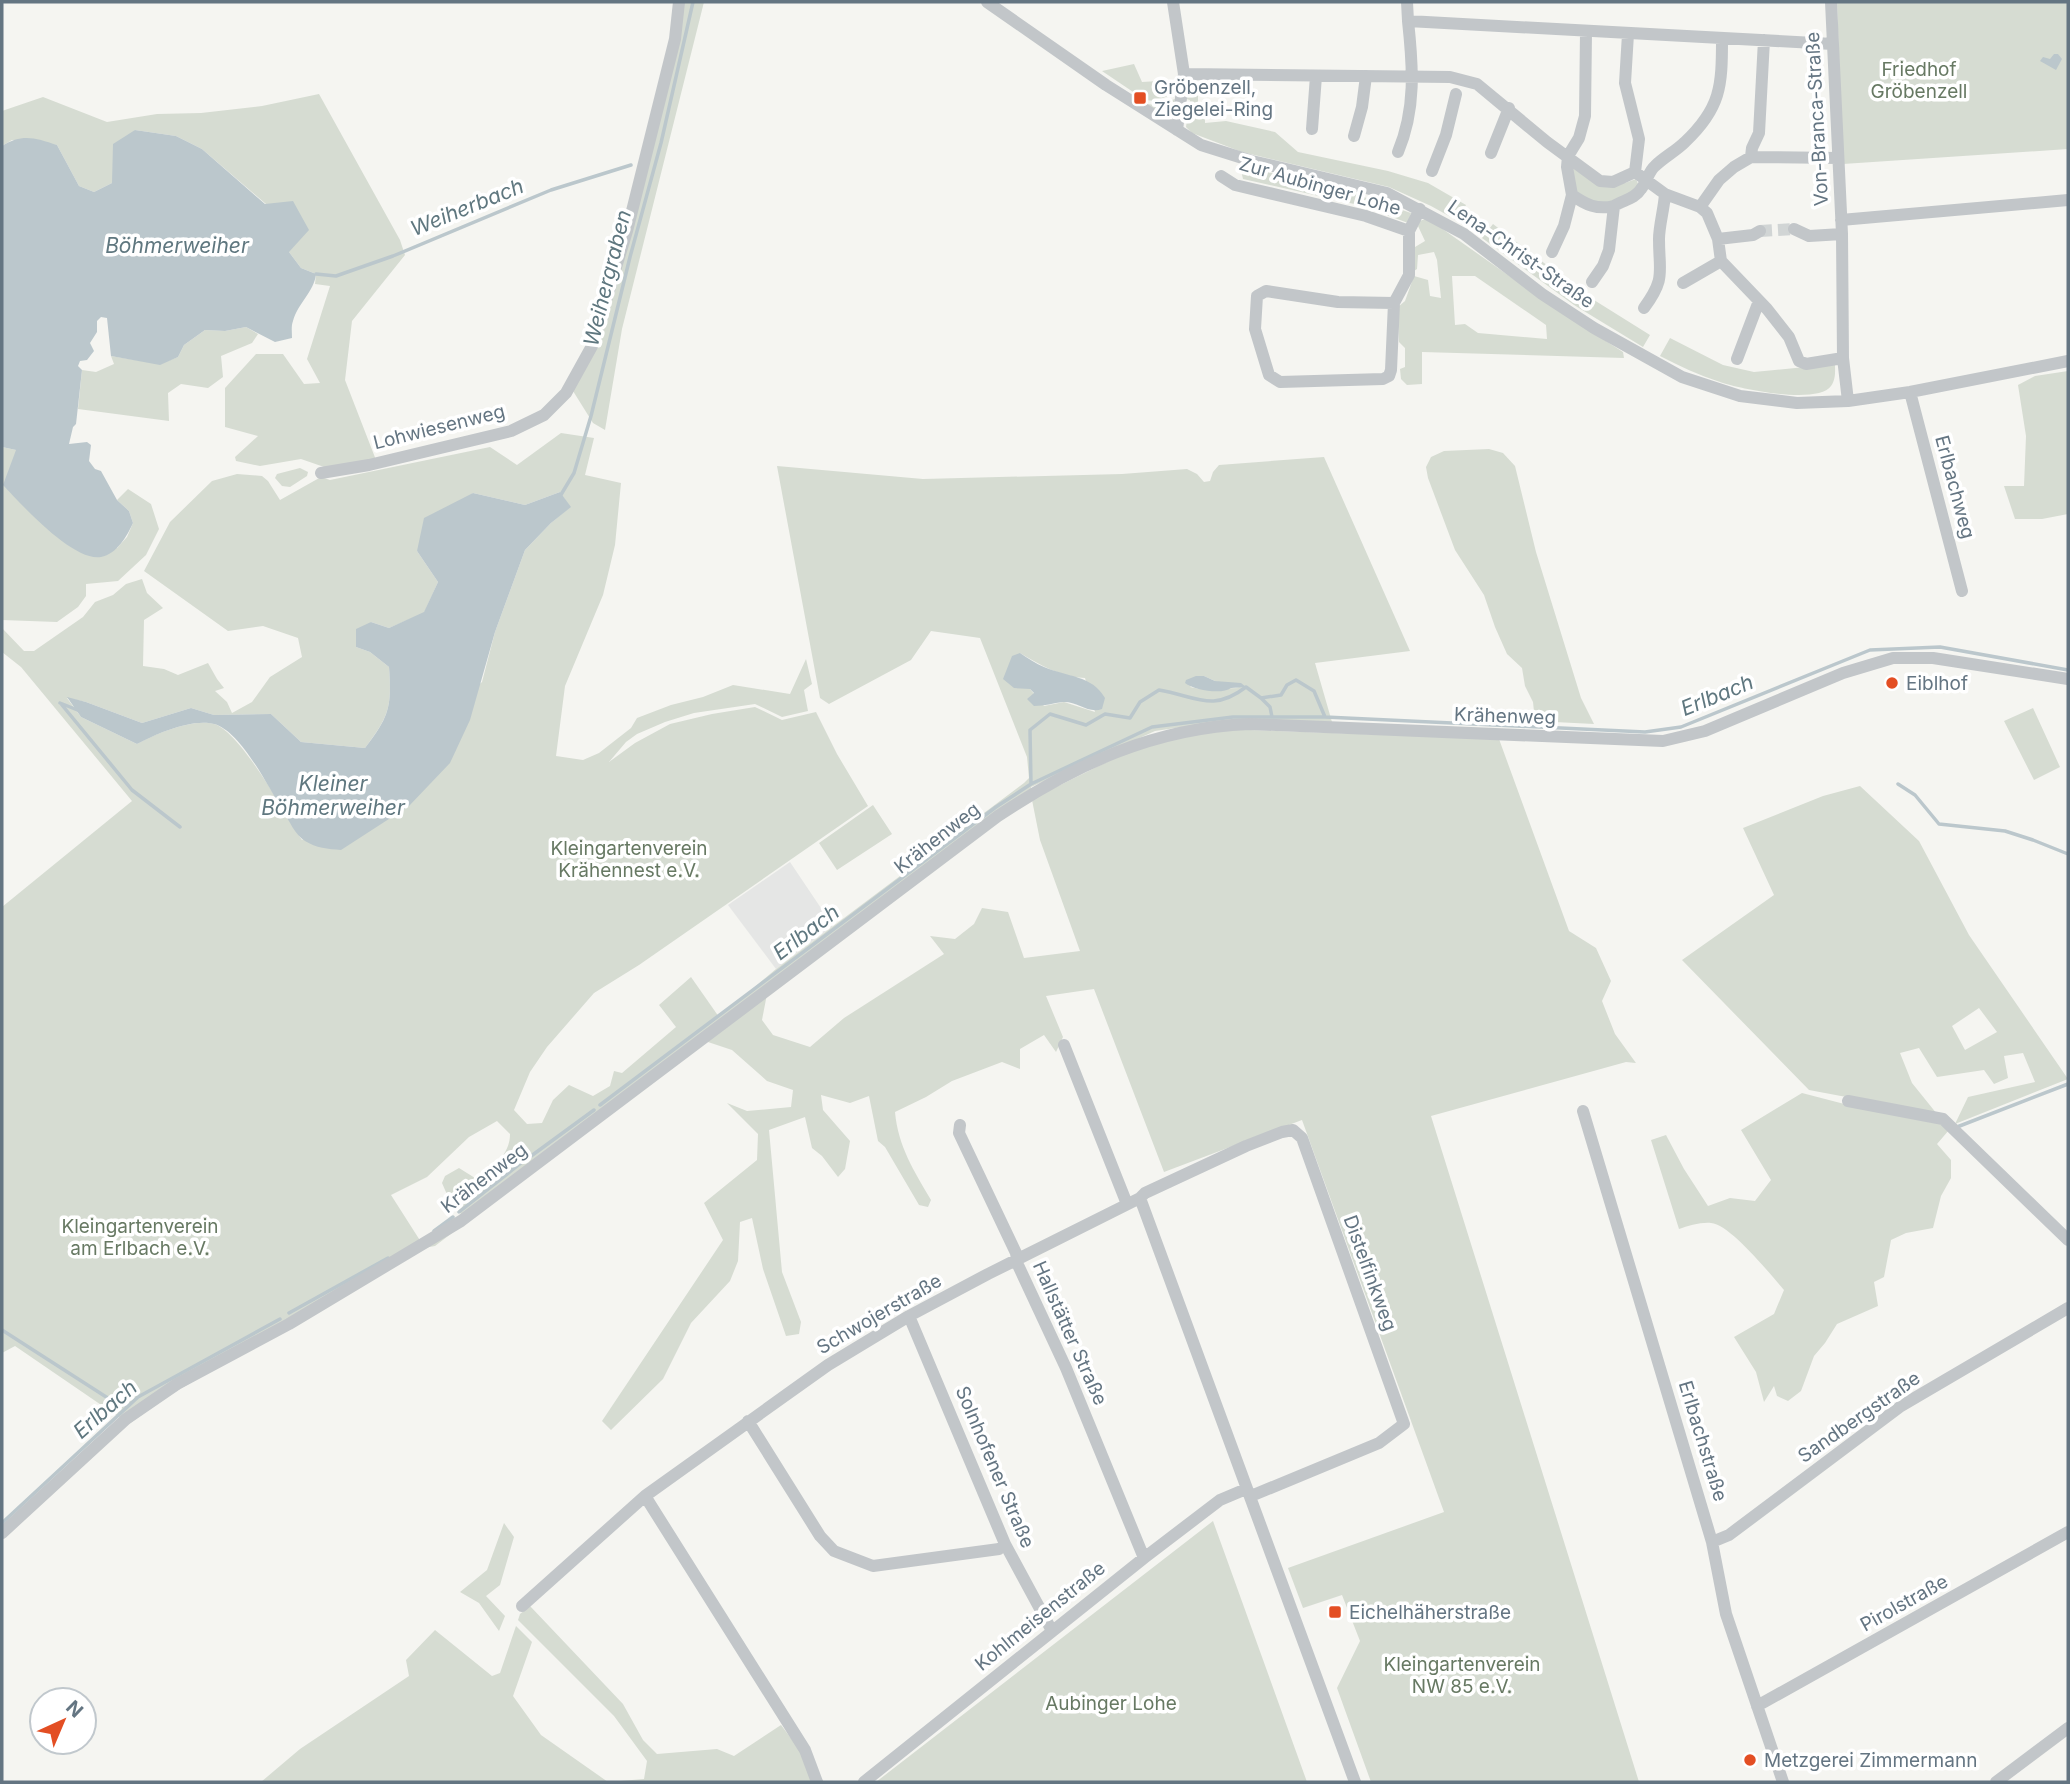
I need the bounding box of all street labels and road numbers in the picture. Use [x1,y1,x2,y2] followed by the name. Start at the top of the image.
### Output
[1801,31,1833,207] street label: Von-Branca-Straße
[1236,152,1404,220] street label: Zur Aubinger Lohe
[1443,195,1599,313] street label: Lena-Christ-Straße
[371,400,507,454] street label: Lohwiesenweg
[1930,433,1980,541] street label: Erlbachweg
[1454,703,1556,729] street label: Krähenweg
[890,798,984,878] street label: Krähenweg
[436,1138,532,1218] street label: Krähenweg
[1338,1212,1402,1334] street label: Distelfinkweg
[1028,1257,1112,1409] street label: Hallstätter Straße
[812,1269,946,1359] street label: Schwojerstraße
[1794,1366,1924,1468] street label: Sandbergstraße
[1674,1378,1732,1504] street label: Erlbachstraße
[951,1383,1039,1551] street label: Solnhofener Straße
[970,1556,1110,1676] street label: Kohlmeisenstraße
[1856,1570,1952,1636] street label: Pirolstraße

